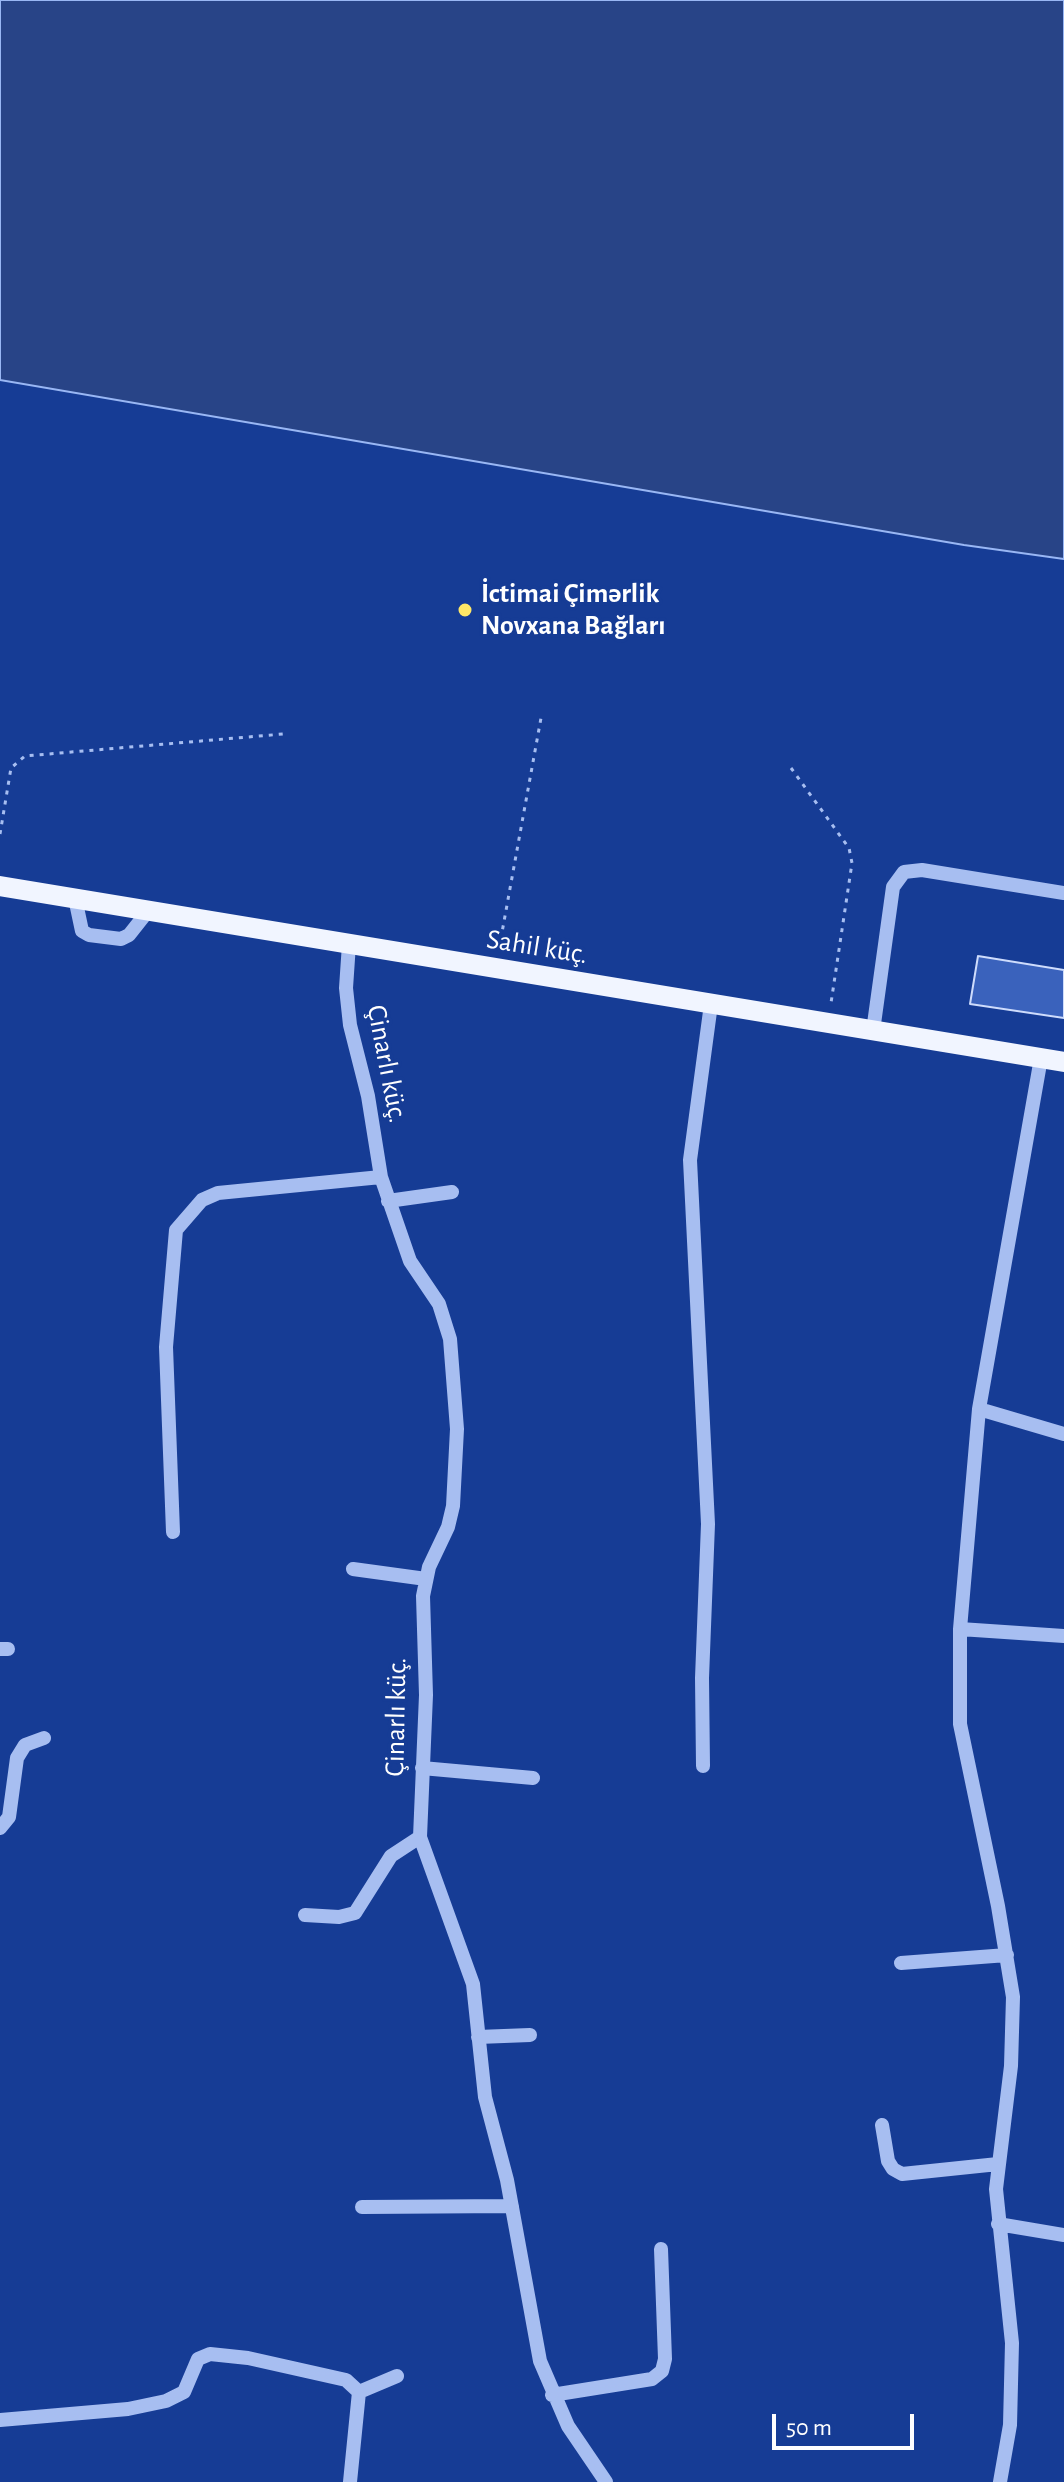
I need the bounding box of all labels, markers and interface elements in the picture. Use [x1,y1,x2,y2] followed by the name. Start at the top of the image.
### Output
[481,577,666,643] place label: İctimai Çimərlik Novxana Bağları
[456,601,474,619] marker: İctimai Çimərlik Novxana Bağları
[484,922,590,972] street label: Sahil küç.
[359,1002,415,1126] street label: Çinarlı küç.
[378,1657,414,1777] street label: Çinarlı küç.
[776,2398,918,2448] scale bar
[786,2416,832,2440] text: 50 m

